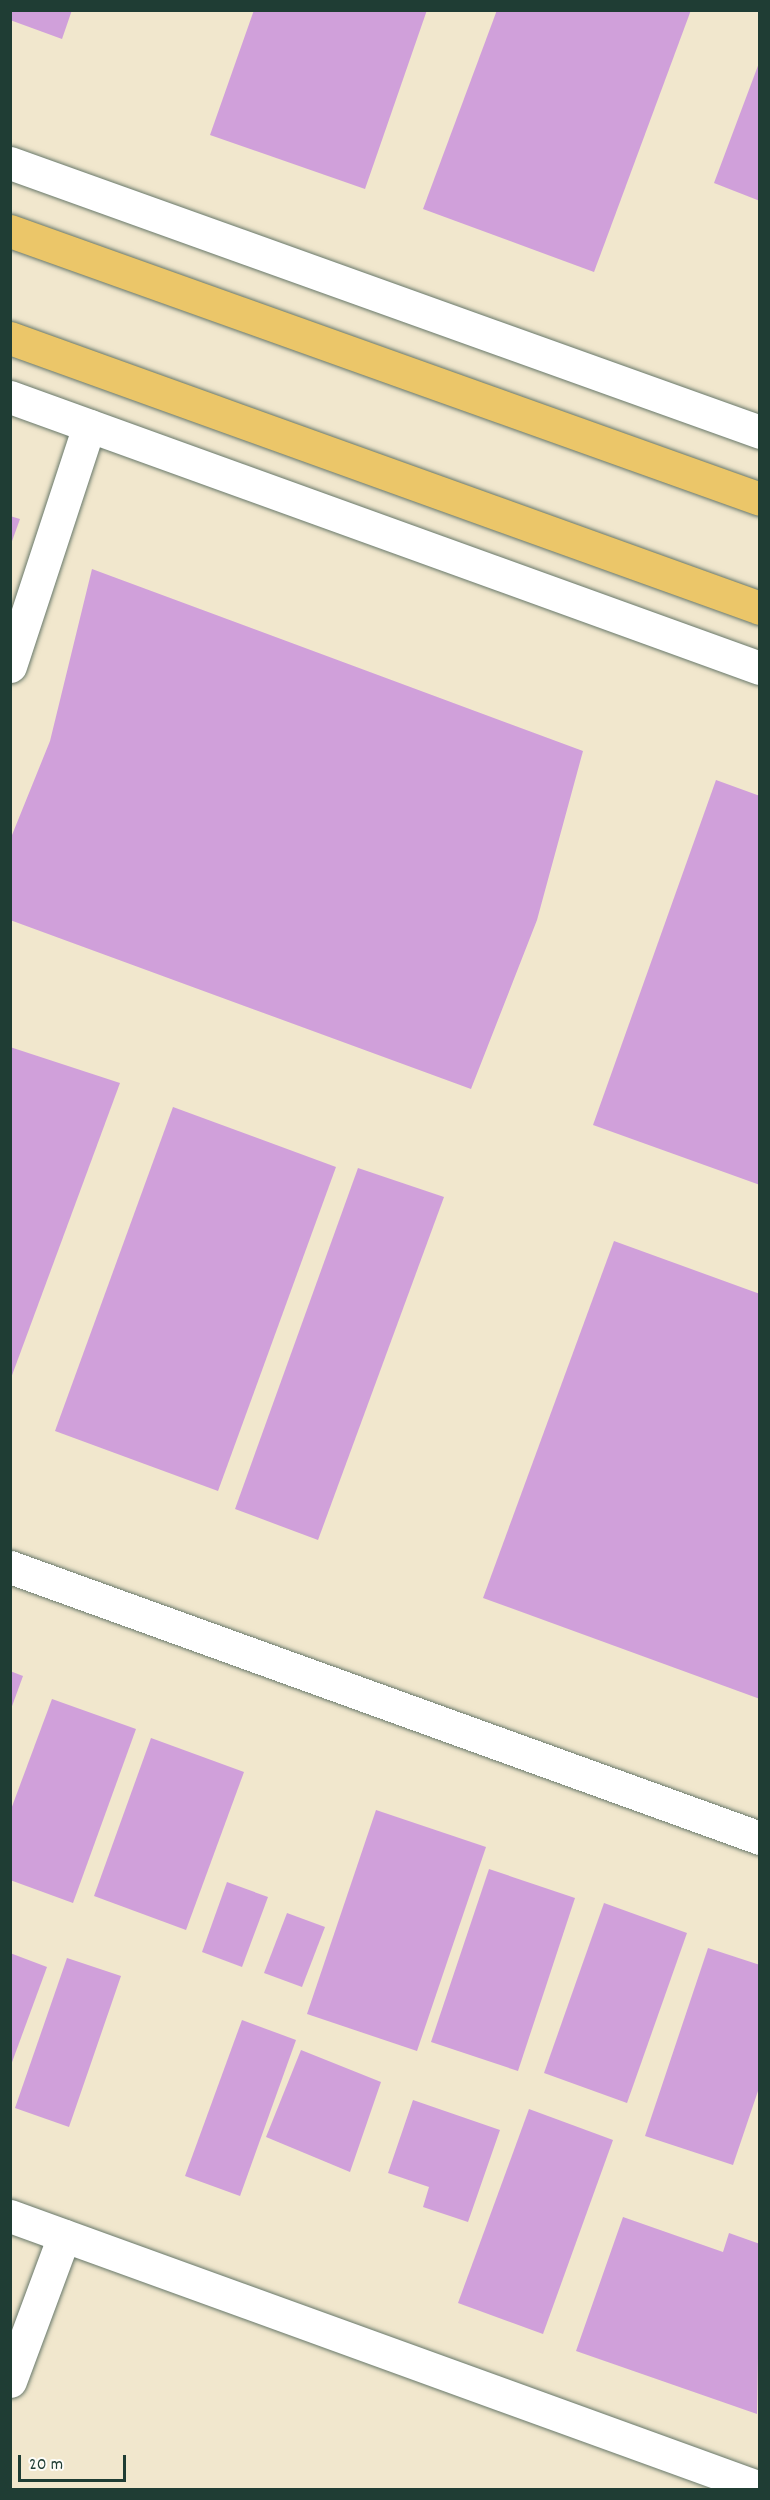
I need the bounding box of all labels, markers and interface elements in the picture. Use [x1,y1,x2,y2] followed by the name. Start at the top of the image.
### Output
[21,2443,129,2481] scale bar
[29,2453,63,2478] text: 20 m

